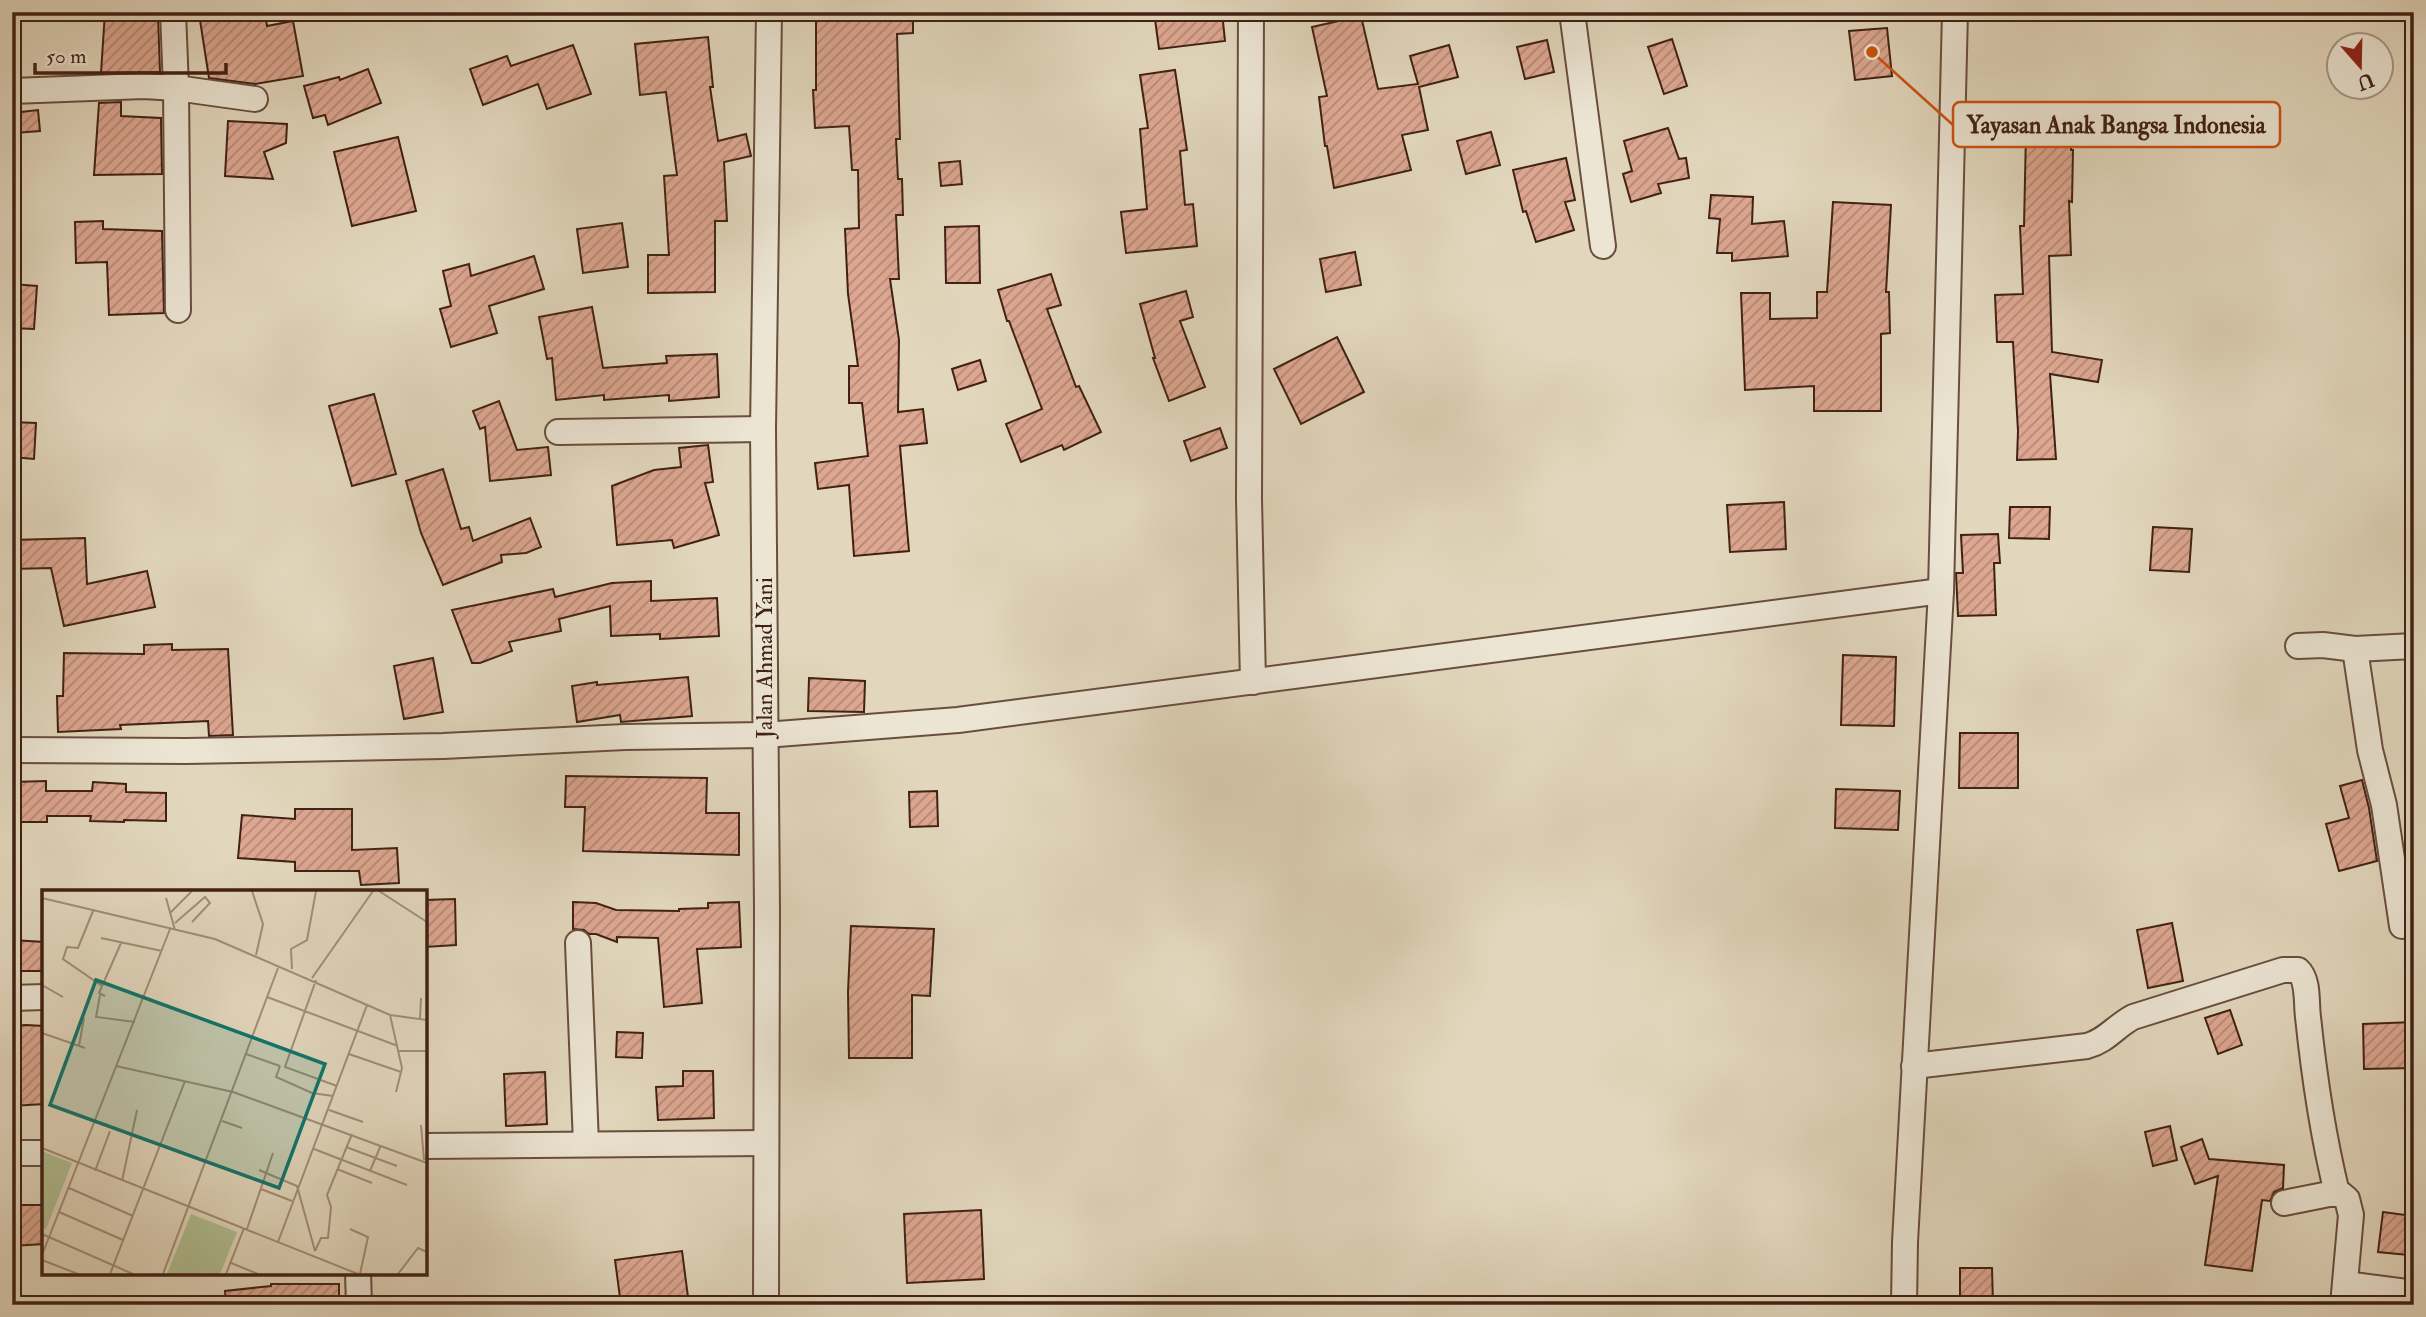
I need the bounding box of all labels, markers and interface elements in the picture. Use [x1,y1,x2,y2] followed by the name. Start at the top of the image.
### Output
[35,32,226,76] scale bar
[2324,32,2394,102] north arrow
[46,43,87,70] text: 50 m
[2354,67,2377,95] text: U
[1953,102,2280,147] callout: Yayasan Anak Bangsa Indonesia
[1965,110,2267,141] text: Yayasan Anak Bangsa Indonesia
[750,577,779,740] street label: Jalan Ahmad Yani
[42,890,427,1275] inset map

